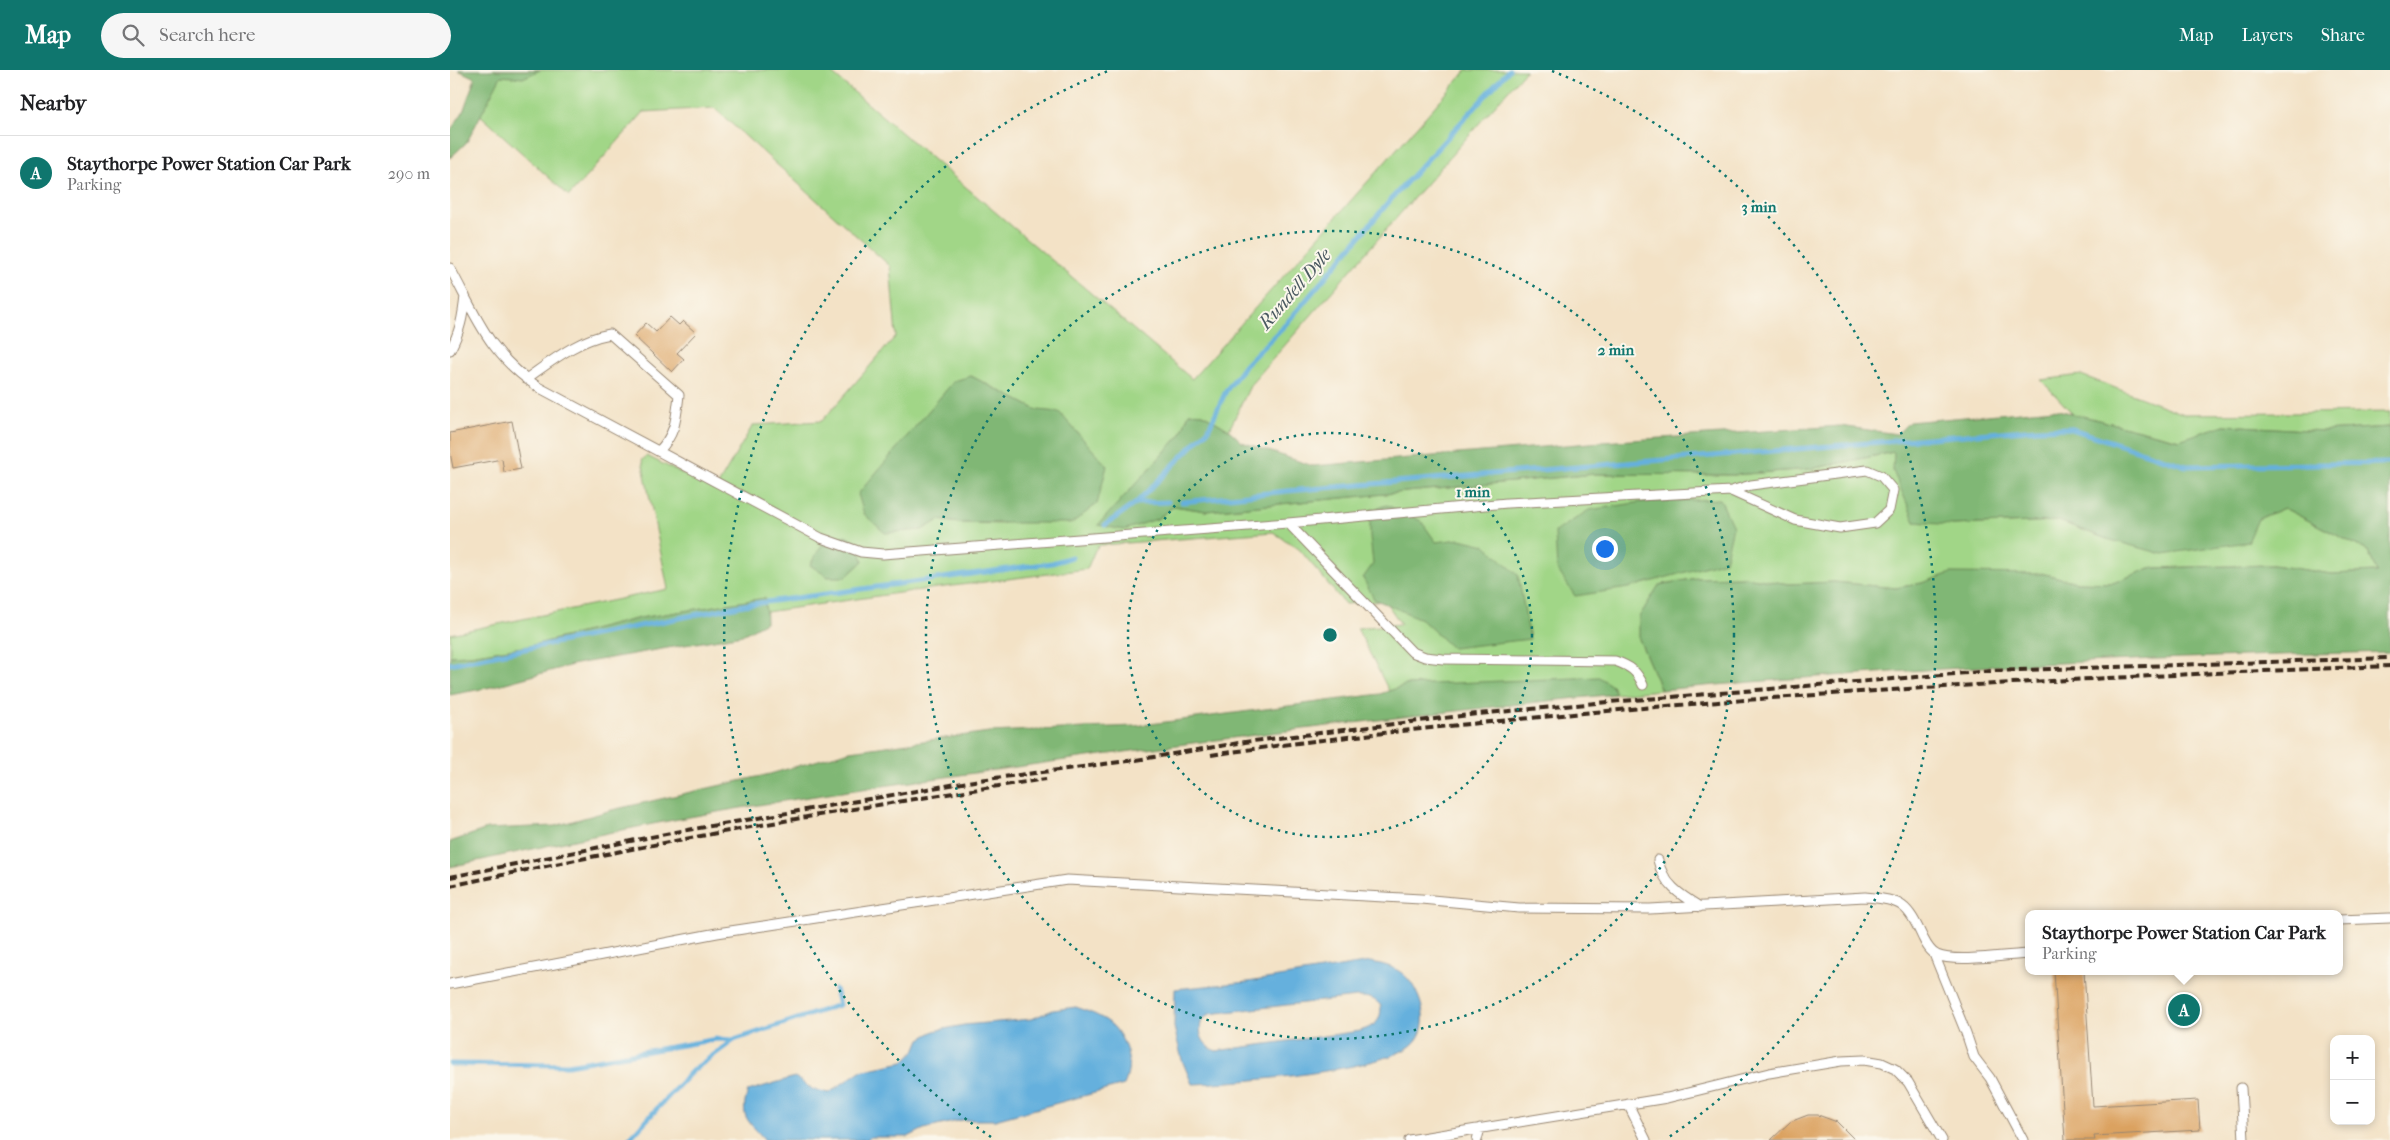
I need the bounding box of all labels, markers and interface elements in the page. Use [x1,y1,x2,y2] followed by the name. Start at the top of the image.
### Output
[101,13,451,58] search box
[25,21,71,49] text: Map
[119,21,147,49] icon: search
[159,24,255,46] text: Search here
[2179,25,2213,46] text: Map
[2241,25,2293,46] text: Layers
[2321,25,2365,46] text: Share
[20,91,86,115] text: Nearby
[67,153,351,175] text: Staythorpe Power Station Car Park
[31,164,41,183] text: A
[388,164,430,183] text: 290 m
[67,175,121,194] text: Parking
[1742,198,1777,216] text: 3 min
[1253,243,1337,335] water label: Rundell Dyle
[1598,341,1635,359] text: 2 min
[1456,483,1490,501] text: 1 min
[1592,536,1618,562] your location
[1321,626,1339,644] centre of rings
[2025,910,2343,975] popup
[2042,922,2326,944] text: Staythorpe Power Station Car Park
[2042,944,2096,963] text: Parking
[2168,991,2200,1029] pin: A
[2330,1035,2375,1125] map controls
[2330,1035,2375,1080] button: +
[2330,1080,2375,1125] button: −

